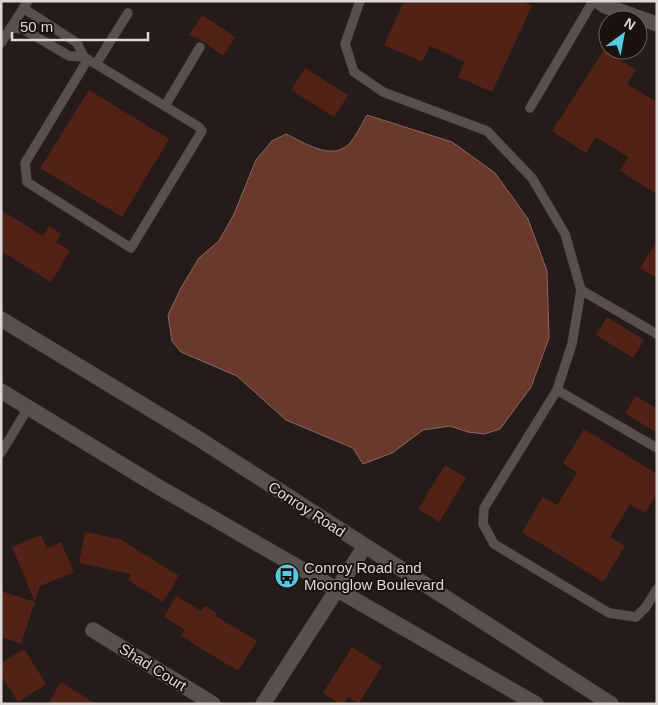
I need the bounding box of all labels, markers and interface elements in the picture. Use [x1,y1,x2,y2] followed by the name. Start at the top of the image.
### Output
[12,10,149,42] scale bar
[598,10,648,60] north arrow
[621,15,638,33] text: N
[20,18,53,35] text: 50 m
[265,478,349,540] street label: Conroy Road
[304,559,444,593] place label: Conroy Road and Moonglow Boulevard
[274,563,300,589] bus stop icon: Conroy Road and Moonglow Boulevard
[116,640,190,695] street label: Shad Court

